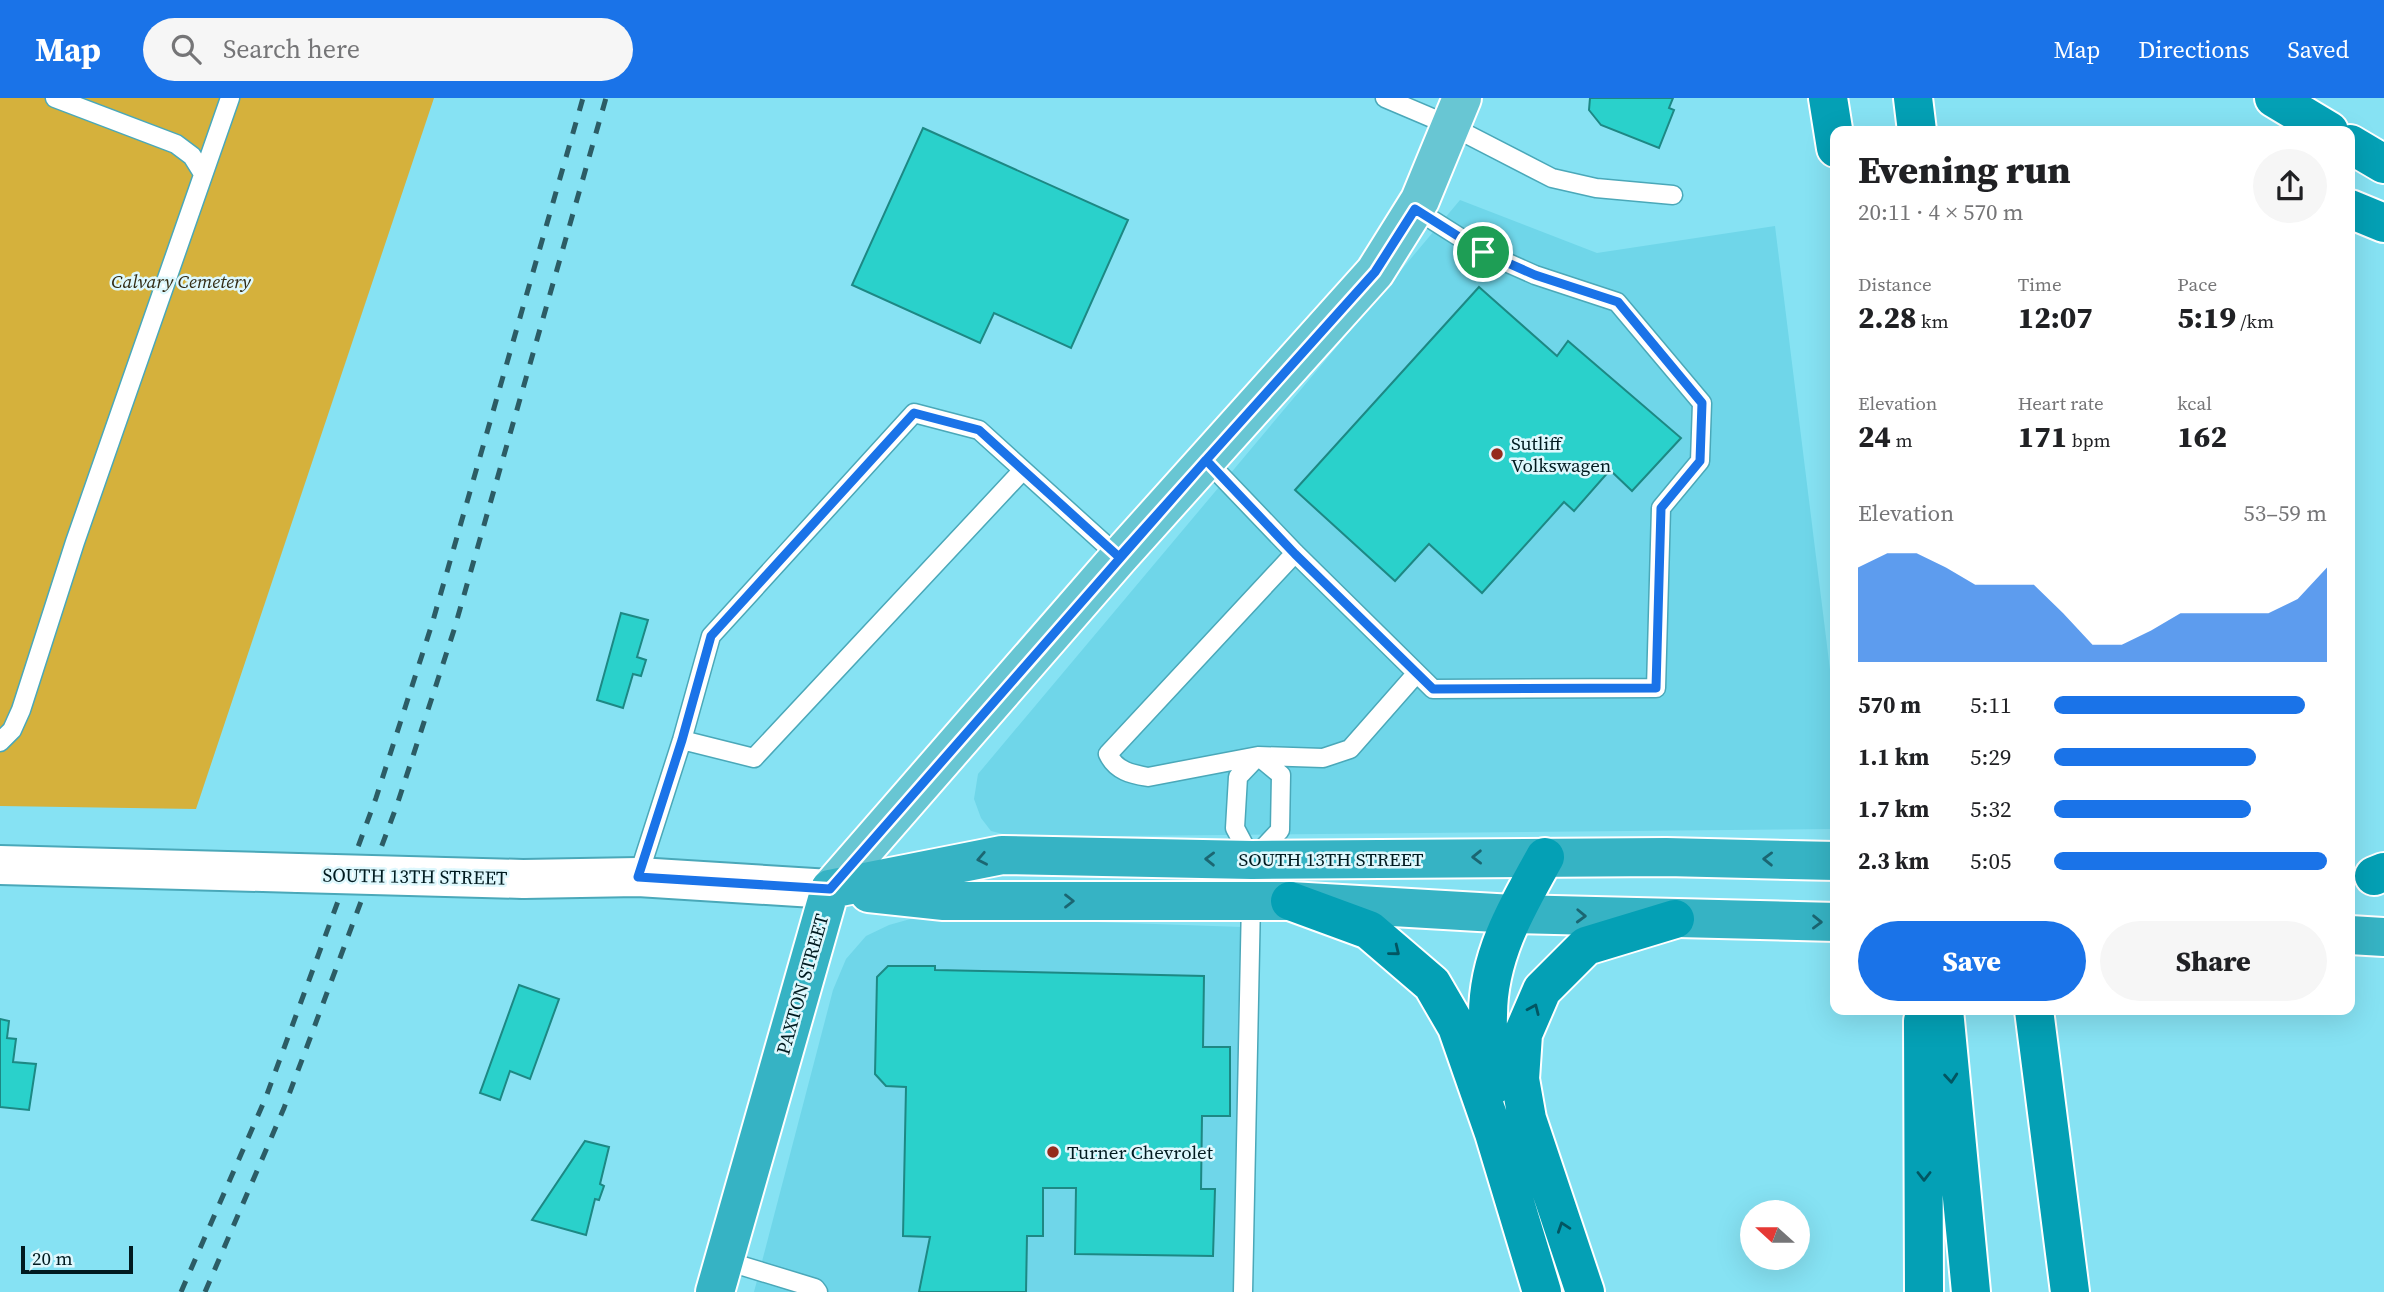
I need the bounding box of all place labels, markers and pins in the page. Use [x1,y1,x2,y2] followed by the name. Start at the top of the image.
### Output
[1453,222,1513,282] pin
[1511,430,1611,478] place label: Sutliff Volkswagen
[1489,446,1505,462] marker: Sutliff Volkswagen
[1067,1139,1214,1165] place label: Turner Chevrolet
[1045,1144,1061,1160] marker: Turner Chevrolet

